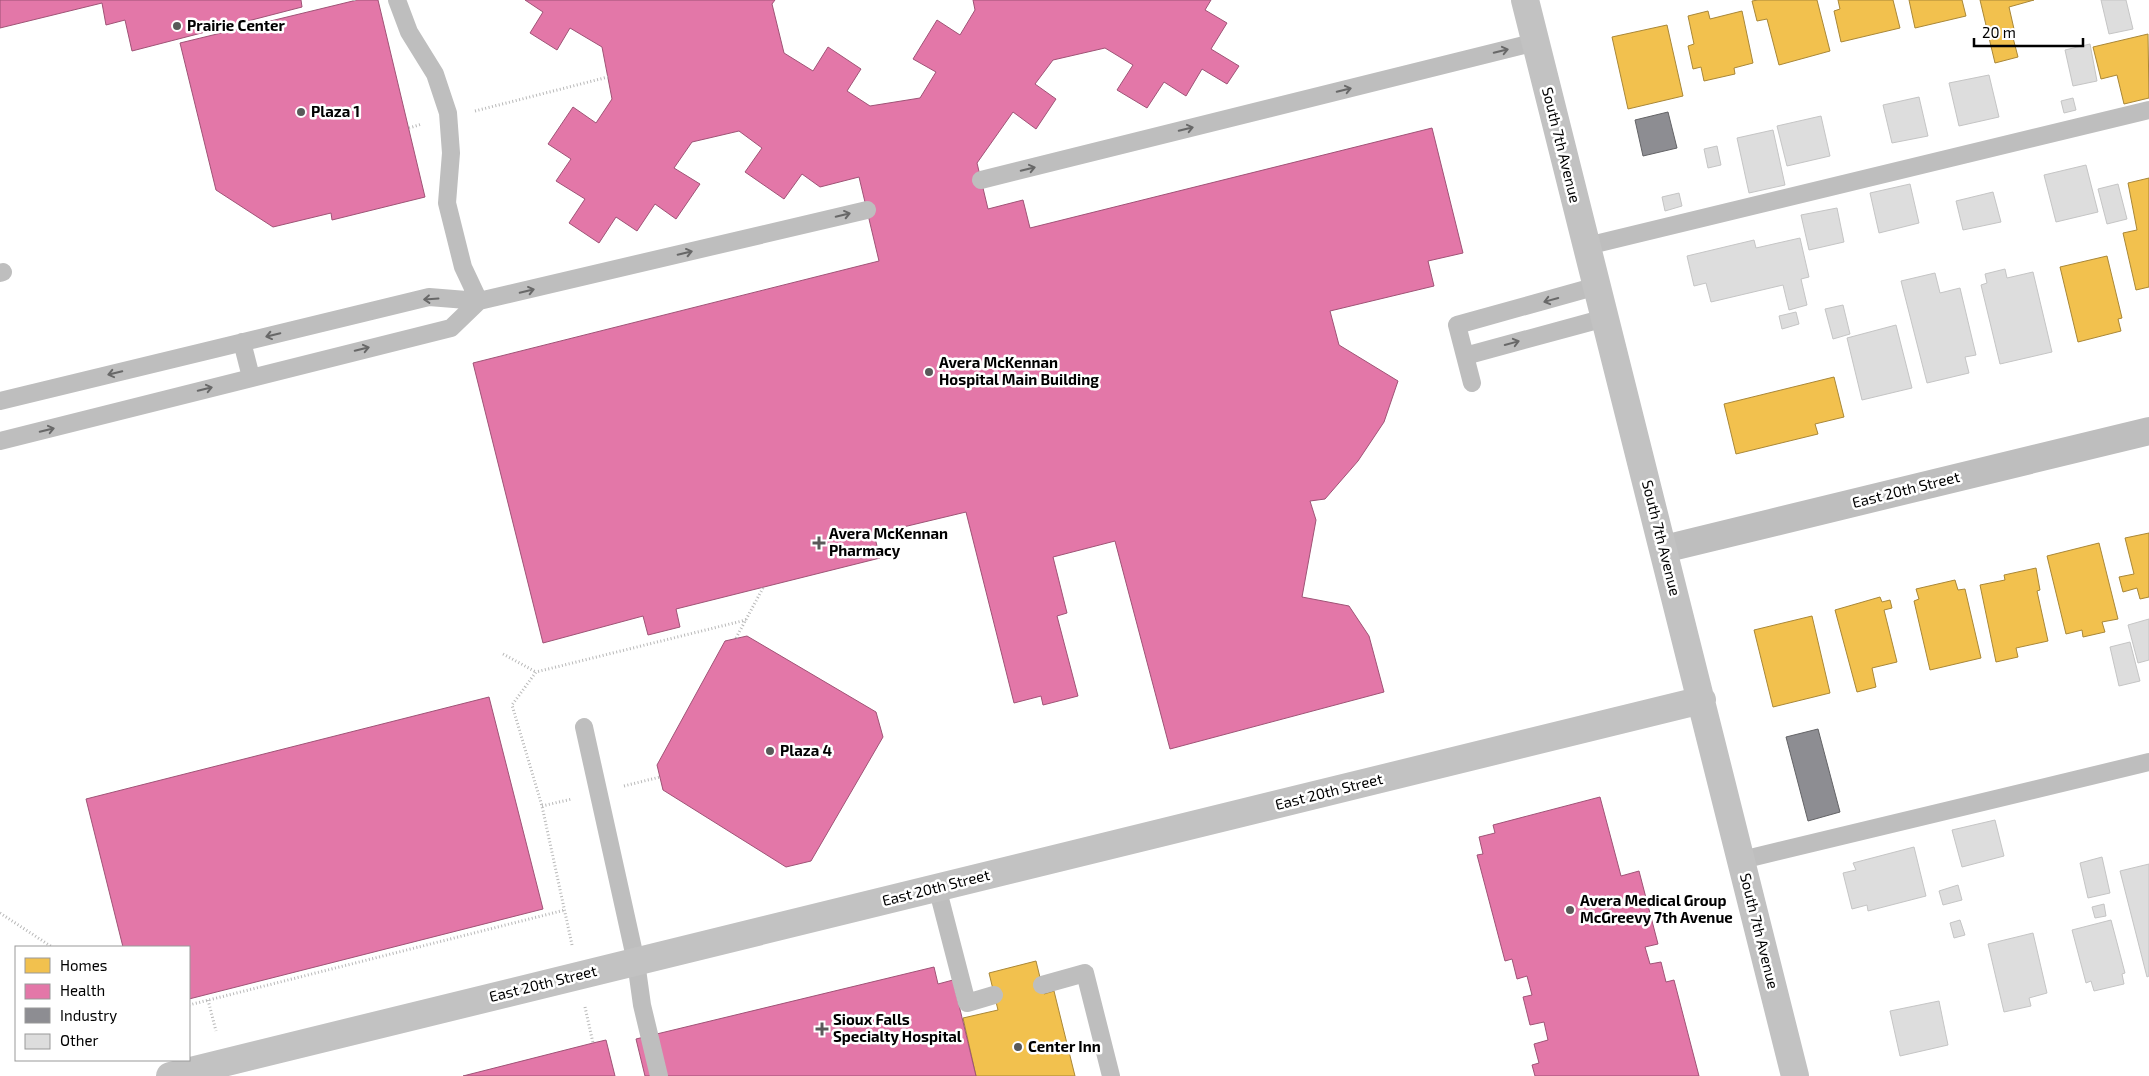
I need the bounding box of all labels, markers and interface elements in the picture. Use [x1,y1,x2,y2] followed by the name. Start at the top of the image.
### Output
[1974,15,2083,47] scale bar
[187,16,285,34] place label: Prairie Center
[171,20,183,32] marker: Prairie Center
[1982,23,2016,41] text: 20 m
[1493,46,1509,55] one-way arrow
[1335,85,1351,94] one-way arrow
[1539,85,1585,204] street label: South 7th Avenue
[311,102,360,120] place label: Plaza 1
[295,106,307,118] marker: Plaza 1
[1178,124,1194,133] one-way arrow
[1020,164,1036,173] one-way arrow
[835,210,851,219] one-way arrow
[677,248,693,257] one-way arrow
[519,286,535,295] one-way arrow
[423,294,439,303] one-way arrow
[1543,295,1559,305] one-way arrow
[265,331,281,340] one-way arrow
[1504,338,1520,347] one-way arrow
[354,344,370,354] one-way arrow
[939,353,1099,388] place label: Avera McKennan Hospital Main Building
[923,366,935,378] marker: Avera McKennan Hospital Main Building
[107,369,123,378] one-way arrow
[196,384,212,393] one-way arrow
[39,425,55,434] one-way arrow
[1850,467,1962,511] street label: East 20th Street
[1639,478,1685,597] street label: South 7th Avenue
[829,524,948,560] place label: Avera McKennan Pharmacy
[813,537,825,549] marker: Avera McKennan Pharmacy
[780,741,832,759] place label: Plaza 4
[764,745,776,757] marker: Plaza 4
[1273,769,1385,813] street label: East 20th Street
[880,865,992,909] street label: East 20th Street
[1737,871,1783,990] street label: South 7th Avenue
[1580,891,1733,927] place label: Avera Medical Group McGreevy 7th Avenue
[1564,904,1576,916] marker: Avera Medical Group McGreevy 7th Avenue
[15,946,190,1061] legend
[60,956,107,974] text: Homes
[487,961,599,1005] street label: East 20th Street
[60,981,105,999] text: Health
[60,1006,117,1024] text: Industry
[833,1010,962,1046] place label: Sioux Falls Specialty Hospital
[815,1022,829,1036] marker: Sioux Falls Specialty Hospital
[60,1031,99,1049] text: Other
[1028,1037,1101,1055] place label: Center Inn
[1012,1041,1024,1053] marker: Center Inn

